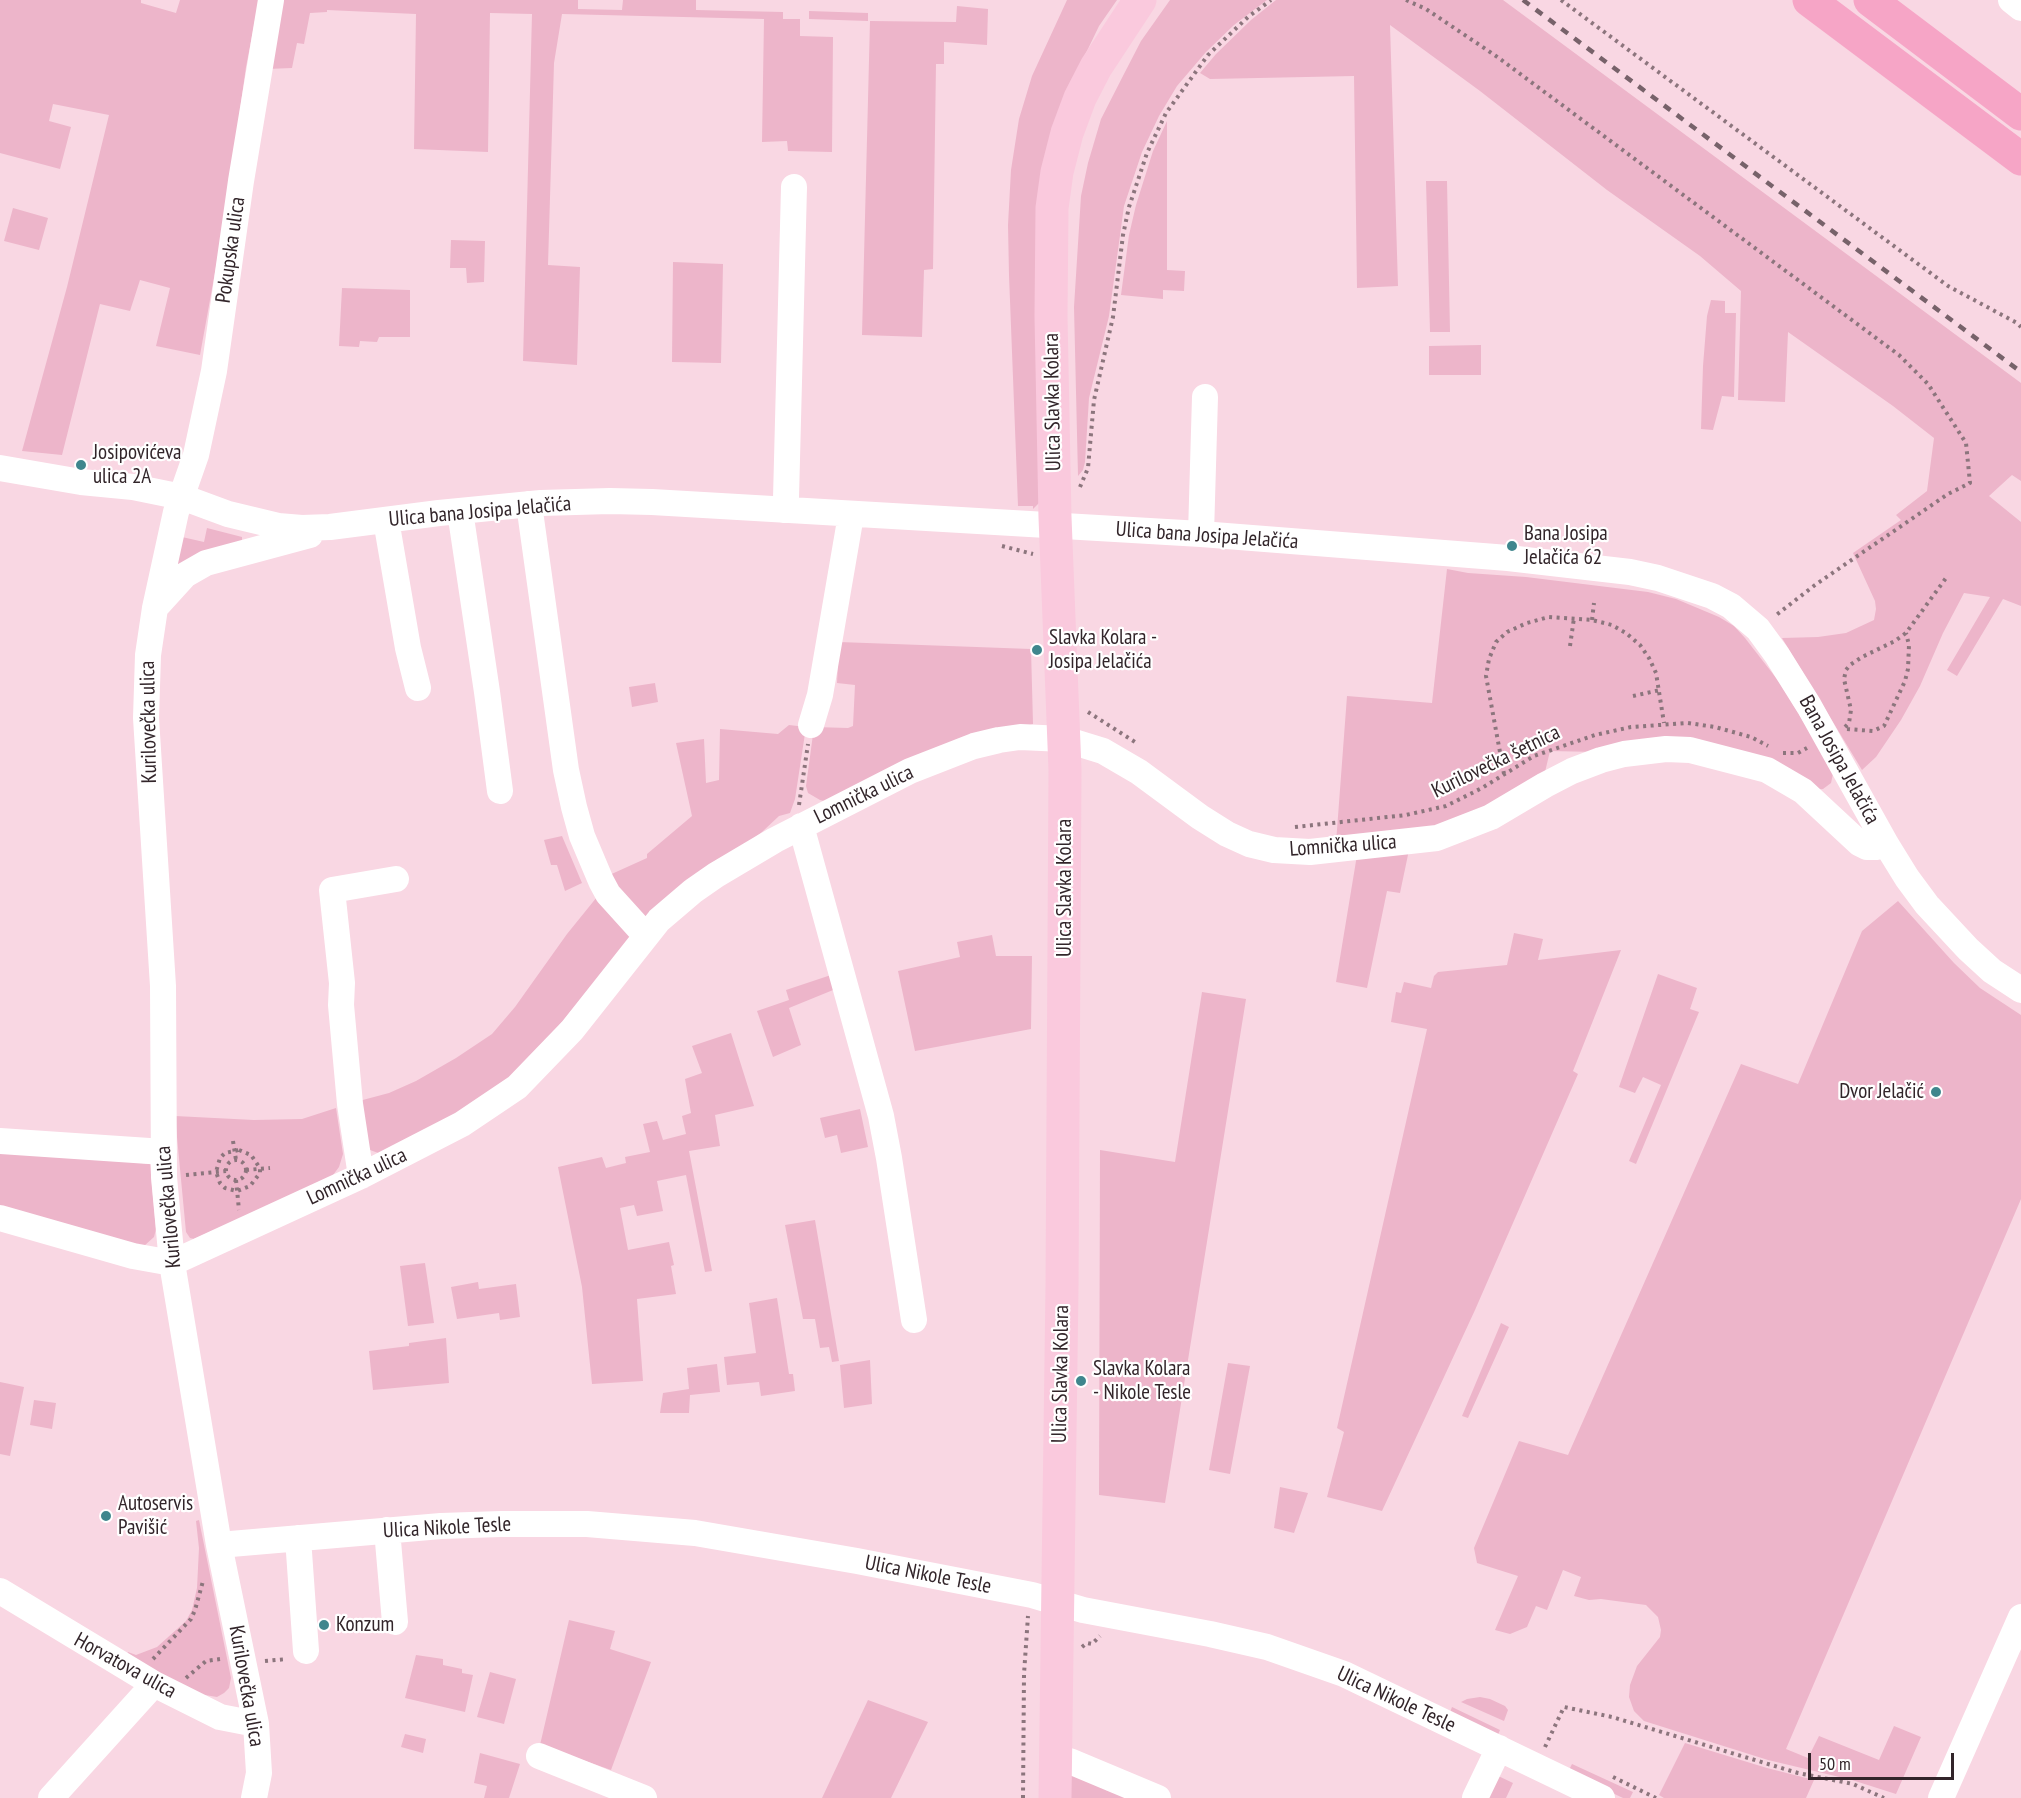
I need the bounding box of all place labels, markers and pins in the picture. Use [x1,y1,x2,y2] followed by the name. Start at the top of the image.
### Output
[93,440,181,490] place label: Josipovićeva ulica 2A
[74,458,88,472] marker: Josipovićeva ulica 2A
[1524,521,1608,571] place label: Bana Josipa Jelačića 62
[1505,539,1519,553] marker: Bana Josipa Jelačića 62
[1049,625,1157,675] place label: Slavka Kolara - Josipa Jelačića
[1030,643,1044,657] marker: Slavka Kolara - Josipa Jelačića
[1839,1079,1924,1105] place label: Dvor Jelačić
[1929,1085,1943,1099] marker: Dvor Jelačić
[1093,1356,1191,1406] place label: Slavka Kolara - Nikole Tesle
[1074,1374,1088,1388] marker: Slavka Kolara - Nikole Tesle
[118,1491,193,1541] place label: Autoservis Pavišić
[99,1509,113,1523] marker: Autoservis Pavišić
[336,1612,394,1638] place label: Konzum
[317,1618,331,1632] marker: Konzum

